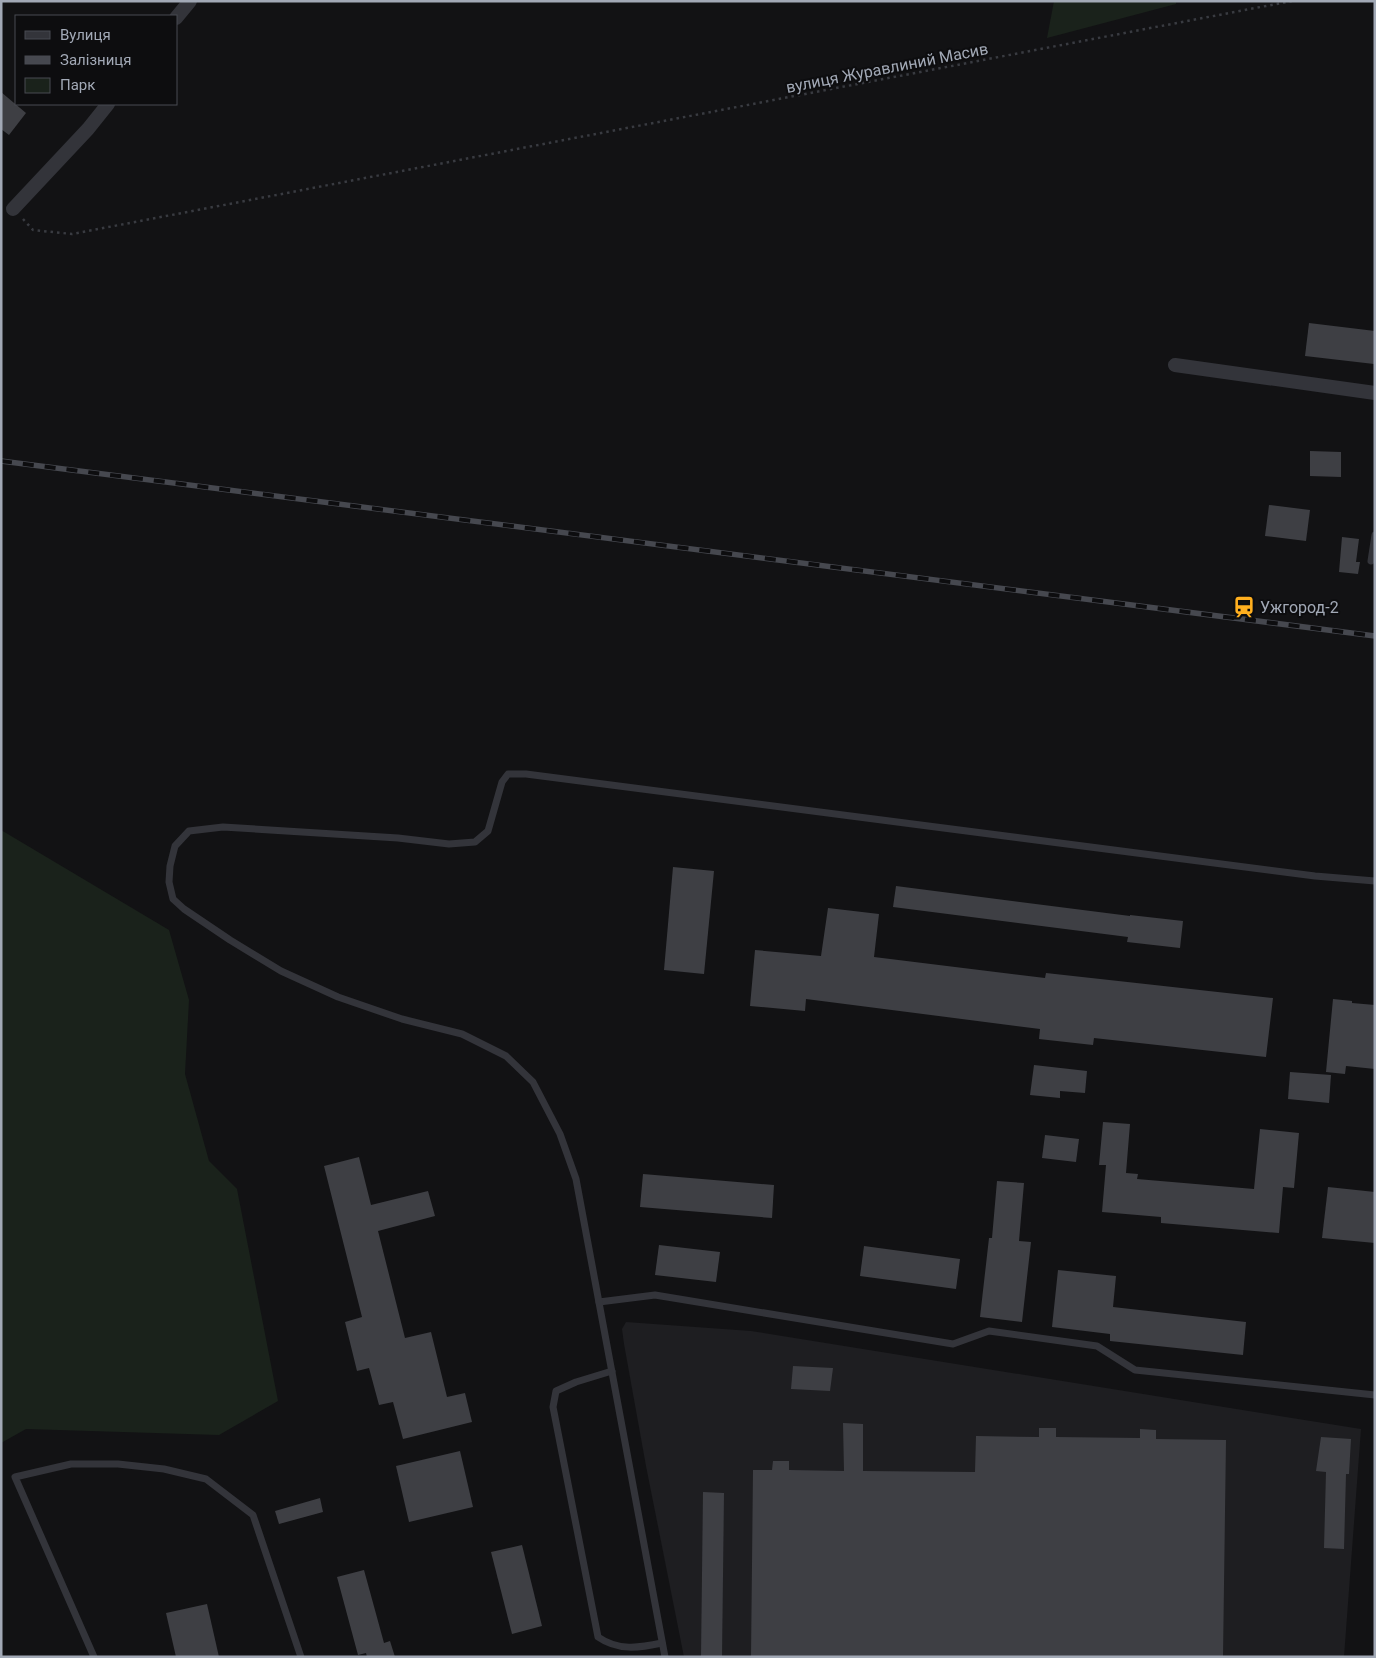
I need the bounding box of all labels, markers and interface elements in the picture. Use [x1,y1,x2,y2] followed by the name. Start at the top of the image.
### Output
[15,15,178,105] legend
[60,26,111,44] text: Вулиця
[784,39,990,97] street label: вулиця Журавлиний Масив
[60,51,132,69] text: Залізниця
[60,76,95,94] text: Парк
[1231,594,1257,620] station icon: Ужгород-2
[1260,598,1339,617] place label: Ужгород-2

